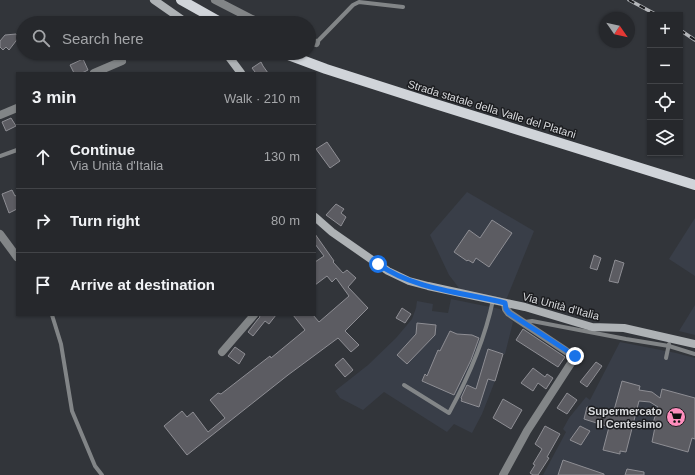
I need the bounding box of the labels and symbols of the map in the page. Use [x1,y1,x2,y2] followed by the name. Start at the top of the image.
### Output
[599,12,635,48] north arrow
[406,78,578,140] street label: Strada statale della Valle del Platani
[369,255,387,273] route start
[521,290,602,322] street label: Via Unità d'Italia
[566,347,584,365] route end
[588,405,662,430] place label: Supermercato Il Centesimo
[665,406,687,428] supermarket icon: Supermercato Il Centesimo

